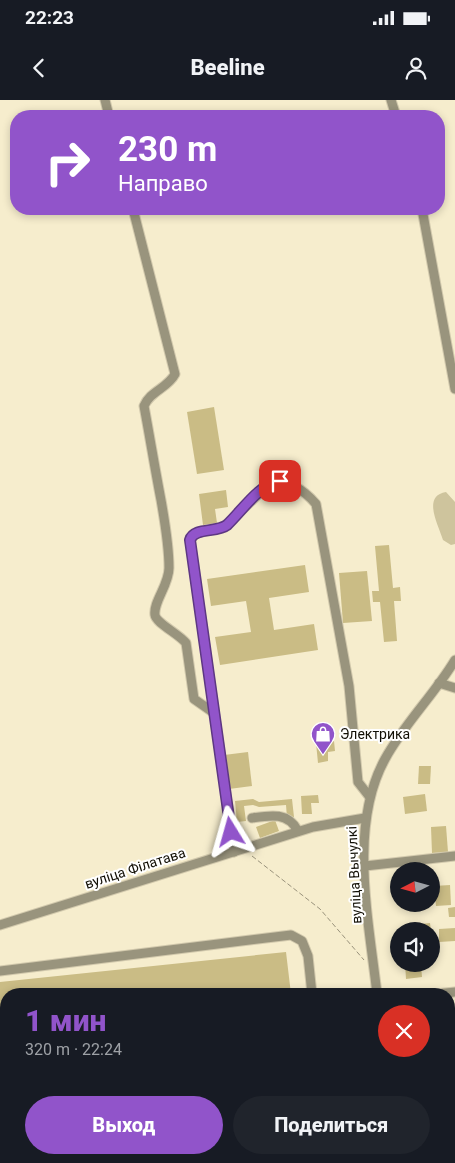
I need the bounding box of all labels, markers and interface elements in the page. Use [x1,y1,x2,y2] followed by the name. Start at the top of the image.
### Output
[25,6,74,29] text: 22:23
[25,54,53,82] icon: back
[402,54,430,82] icon: person
[190,55,265,80] text: Beeline
[118,129,217,170] text: 230 m
[35,130,100,195] icon: right
[118,171,208,196] text: Направо
[259,460,301,502] pin
[266,467,294,495] icon: arrive
[310,721,336,755] shop icon: Электрика
[340,726,410,742] place label: Электрика
[204,805,256,857] position arrow
[343,826,365,924] street label: вуліца Вычулкі
[83,844,187,892] street label: вуліца Філатава
[390,862,440,912] north arrow
[390,862,440,972] map controls
[390,922,440,972] button: sound
[25,1003,106,1038] text: 1 мин
[378,1005,430,1057] button: close
[25,1040,122,1059] text: 320 m · 22:24
[25,1096,223,1154] button: Выход
[233,1096,430,1154] button: Поделиться

